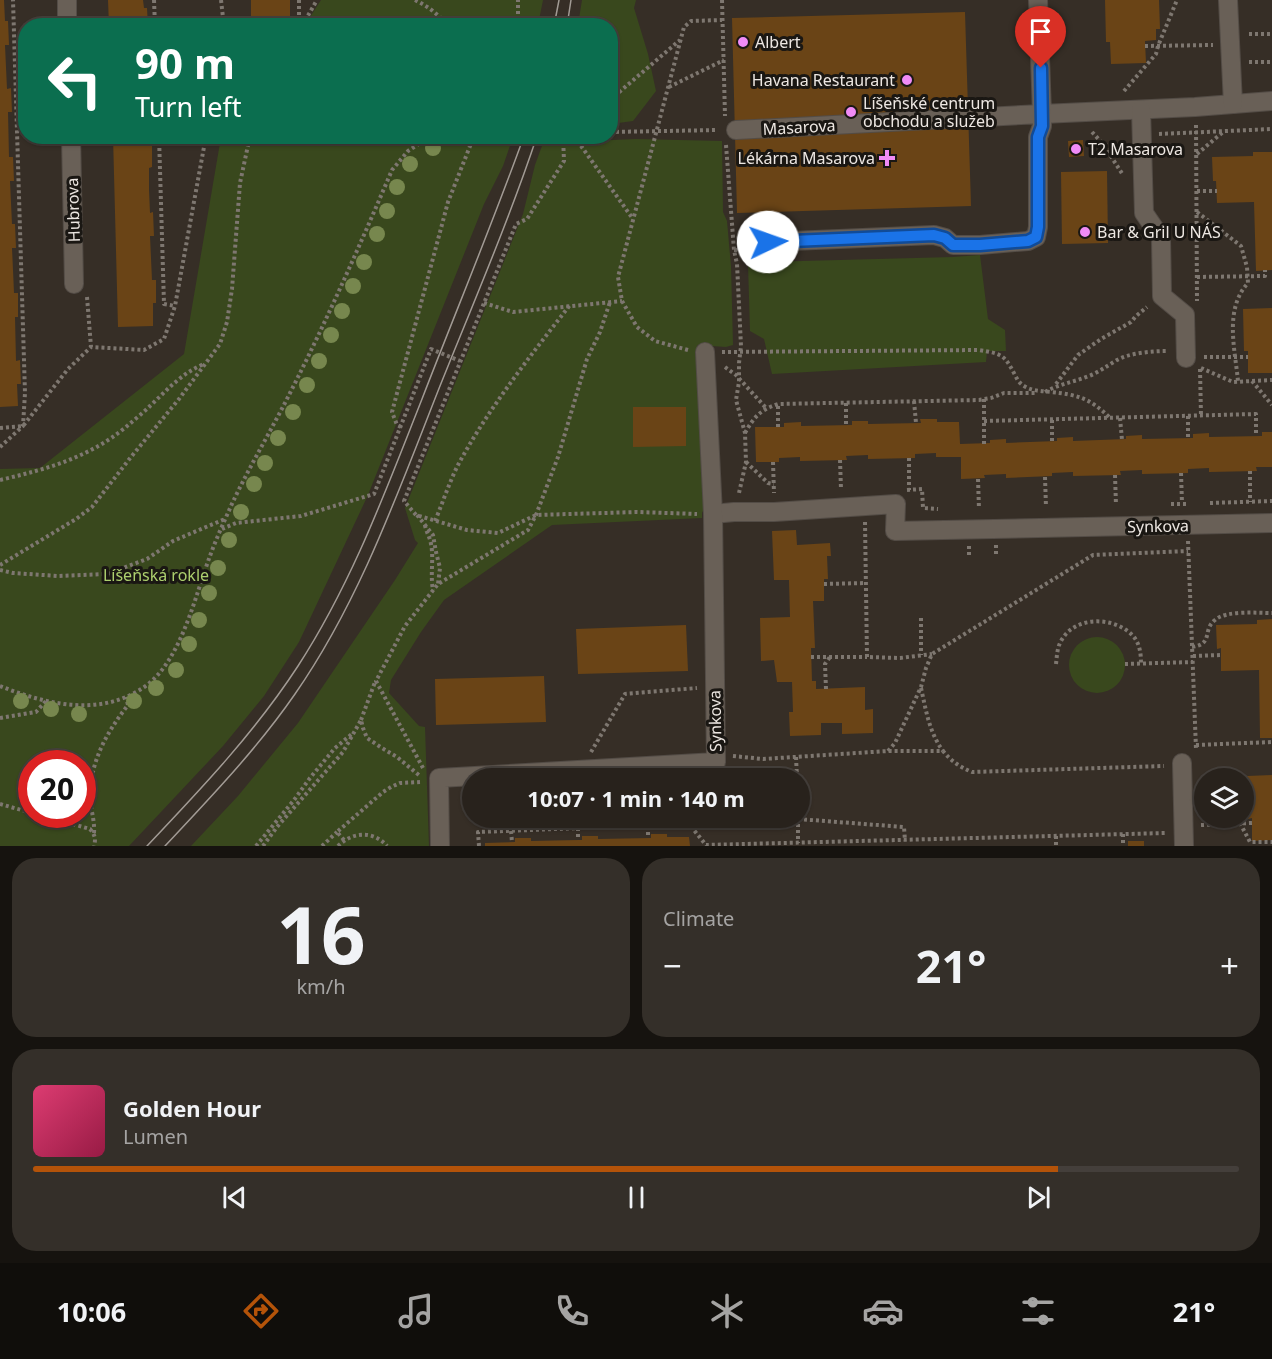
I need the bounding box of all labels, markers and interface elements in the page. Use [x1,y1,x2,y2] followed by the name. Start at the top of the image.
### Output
[1015,6,1066,68] pin
[1024,15,1057,48] icon: arrive
[755,31,801,53] place label: Albert
[135,34,235,91] text: 90 m
[736,35,750,49] marker: Albert
[36,42,114,120] icon: left
[752,69,895,91] place label: Havana Restaurant
[900,73,914,87] marker: Havana Restaurant
[135,88,241,125] text: Turn left
[863,92,995,132] place label: Líšeňské centrum obchodu a služeb
[844,105,858,119] marker: Líšeňské centrum obchodu a služeb
[762,114,836,140] street label: Masarova
[1088,138,1183,160] place label: T2 Masarova
[1069,142,1083,156] marker: T2 Masarova
[738,147,875,169] place label: Lékárna Masarova
[880,151,894,165] marker: Lékárna Masarova
[61,177,85,243] street label: Hubrova
[736,210,800,274] position arrow
[1097,221,1221,243] place label: Bar & Gril U NÁS
[1078,225,1092,239] marker: Bar & Gril U NÁS
[1127,514,1189,538] street label: Synkova
[103,564,209,586] park label: Líšeňská rokle
[703,690,727,752] street label: Synkova
[18,750,96,828] speed limit sign: 20
[1194,768,1254,828] map controls
[1194,768,1254,828] button: layers
[527,783,745,813] text: 10:07 · 1 min · 140 m
[276,881,366,987] text: 16
[663,905,734,932] text: Climate
[916,935,986,996] text: 21°
[663,943,682,988] text: −
[1220,943,1239,988] text: +
[296,973,346,1000] text: km/h
[123,1093,261,1123] text: Golden Hour
[123,1123,188,1150] text: Lumen
[218,1181,251,1214] icon: previous
[620,1181,653,1214] icon: pause
[1022,1181,1055,1214] icon: next
[240,1290,282,1332] icon: directions
[395,1290,437,1332] icon: music
[551,1290,593,1332] icon: phone
[706,1290,748,1332] icon: climate
[862,1290,904,1332] icon: car
[1017,1290,1059,1332] icon: filters
[57,1293,126,1330] text: 10:06
[1173,1293,1215,1330] text: 21°

